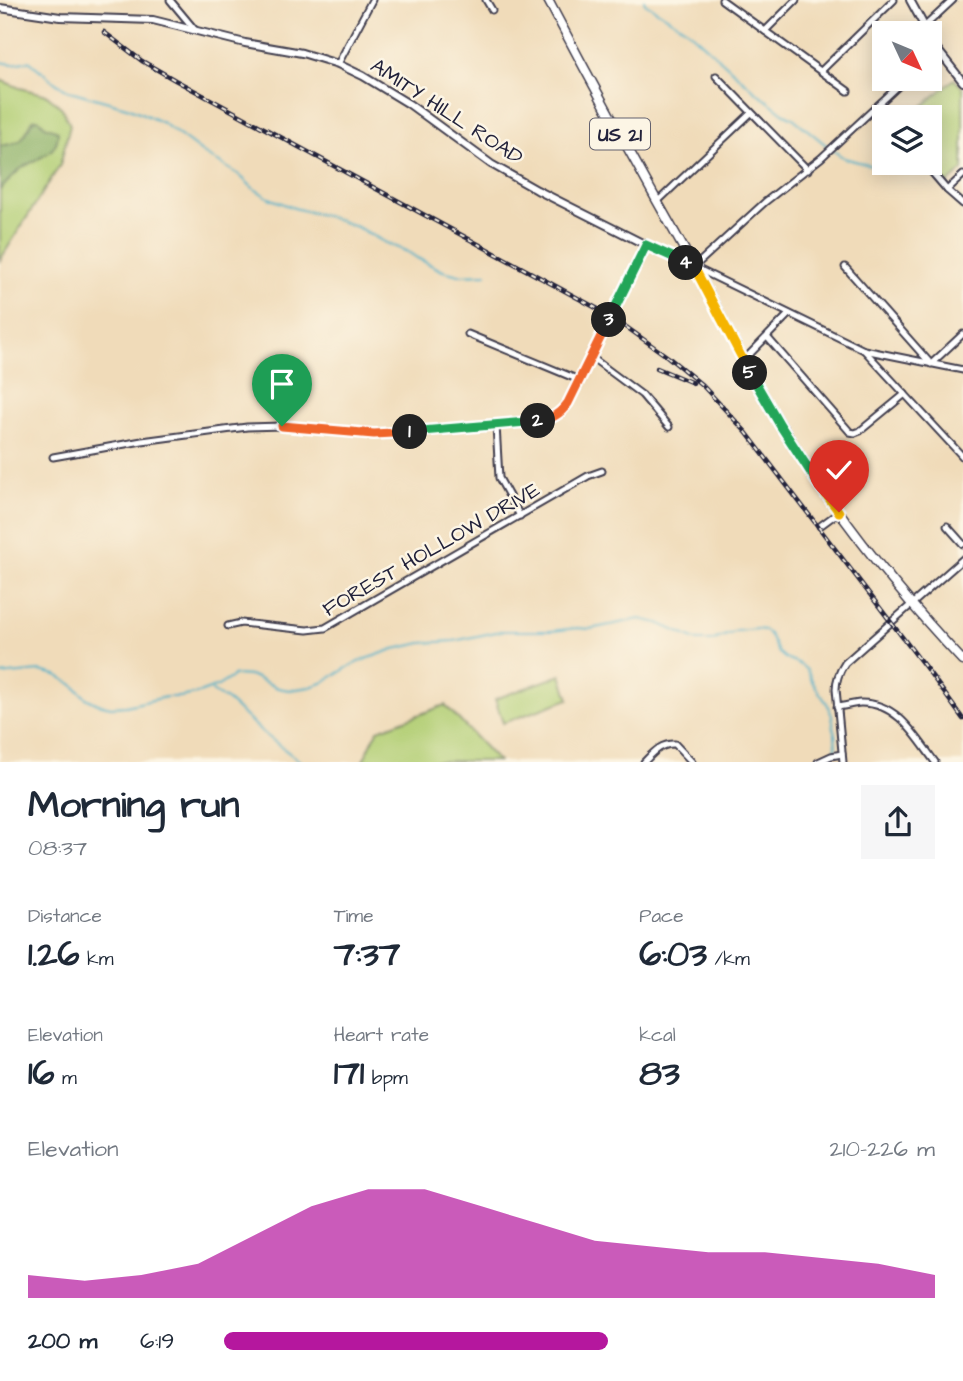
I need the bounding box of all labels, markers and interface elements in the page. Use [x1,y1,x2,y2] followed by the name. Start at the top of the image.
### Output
[872,21,942,91] north arrow
[872,21,942,175] map controls
[365,51,529,172] street label: AMITY HILL ROAD
[872,105,942,175] button: layers
[590,118,650,150] road number: US 21
[668,246,704,280] pin: 4
[679,249,692,276] text: 4
[592,302,626,338] pin: 3
[604,306,613,333] text: 3
[252,354,312,426] pin
[732,356,768,390] pin: 5
[743,359,756,386] text: 5
[263,365,301,403] icon: arrive
[520,404,556,438] pin: 2
[532,407,543,434] text: 2
[392,414,428,450] pin: 1
[408,418,411,445] text: 1
[809,440,869,512] pin
[820,451,858,489] icon: check
[317,475,546,624] street label: FOREST HOLLOW DRIVE
[28,780,240,832] text: Morning run
[861,785,935,859] button: share
[28,832,87,864] text: 08:37
[28,903,102,930] text: Distance
[334,903,373,930] text: Time
[639,903,683,930] text: Pace
[28,930,79,979] text: 1.26
[334,930,400,979] text: 7:37
[639,930,707,979] text: 6:03
[79,946,113,973] text: km
[707,946,750,973] text: /km
[28,1022,103,1049] text: Elevation
[334,1022,429,1049] text: Heart rate
[639,1022,676,1049] text: kcal
[28,1049,54,1098] text: 16
[334,1049,364,1098] text: 171
[639,1049,680,1098] text: 83
[54,1065,77,1092] text: m
[364,1065,408,1092] text: bpm
[28,1133,119,1165] text: Elevation
[829,1133,935,1165] text: 210–226 m
[28,1325,97,1357] text: 200 m
[140,1325,174,1357] text: 6:19

